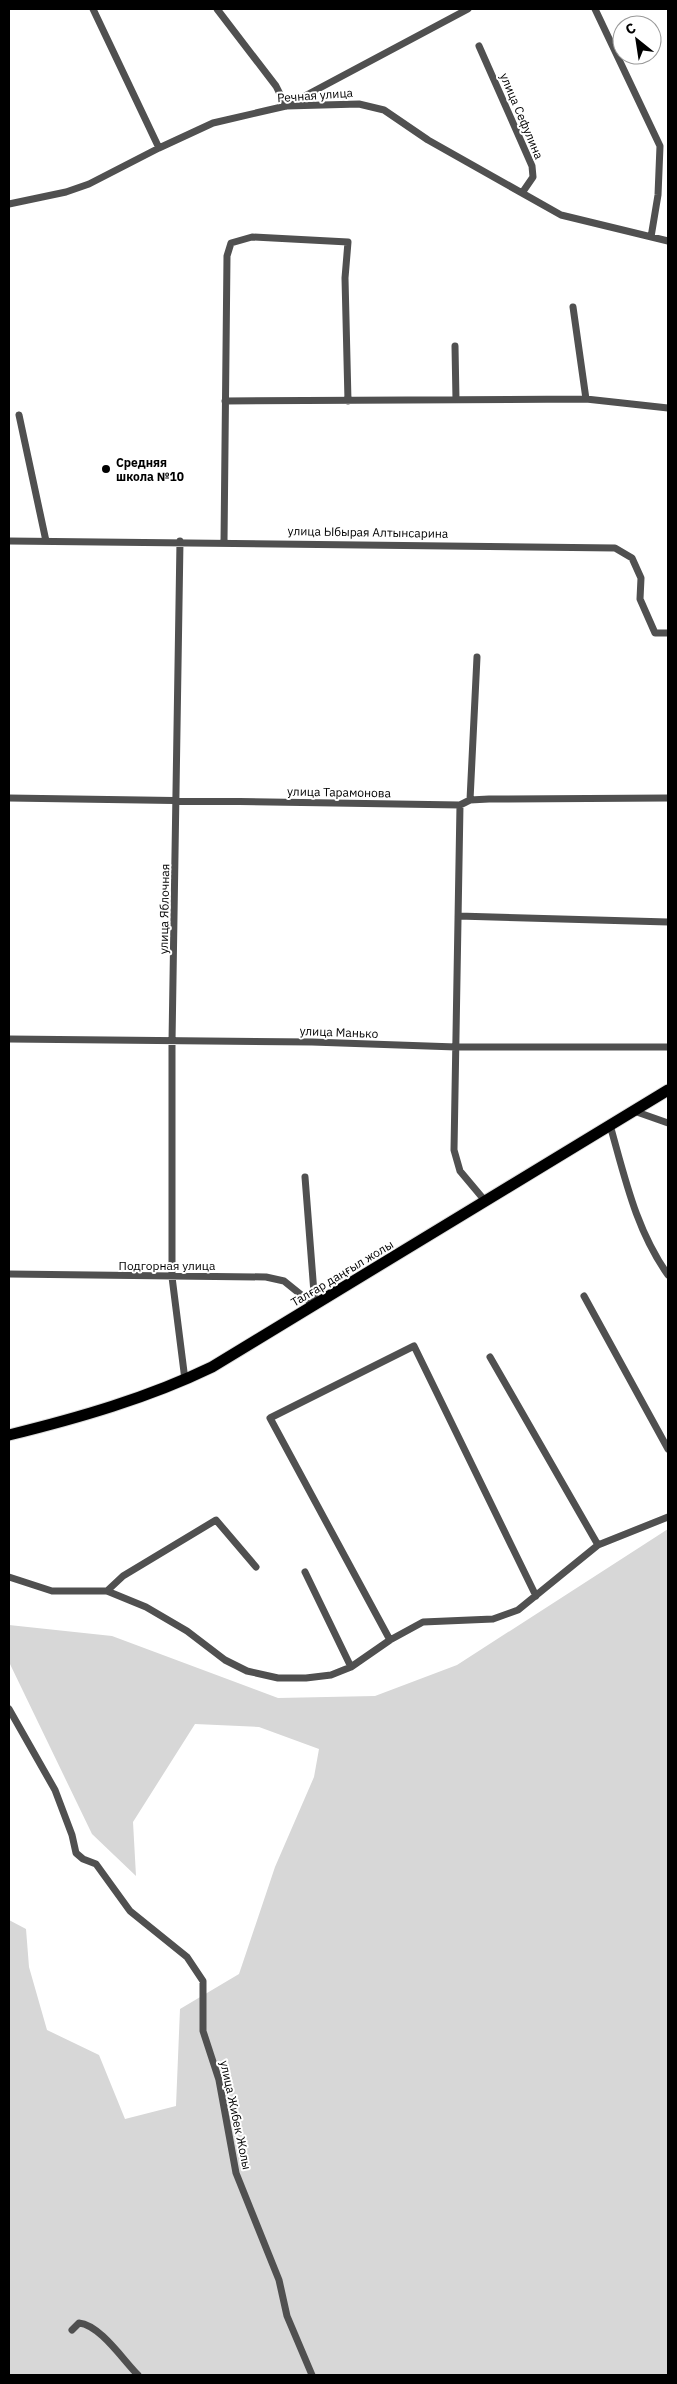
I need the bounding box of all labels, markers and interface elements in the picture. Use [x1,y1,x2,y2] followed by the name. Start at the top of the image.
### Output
[612,15,662,65] north arrow
[622,19,639,39] text: С
[497,71,547,162] street label: улица Сефулина
[277,85,354,105] street label: Речная улица
[116,455,184,484] place label: Средняя школа №10
[100,463,112,475] marker: Средняя школа №10
[288,523,449,541] street label: улица Ыбырая Алтынсарина
[287,784,392,800] street label: улица Тарамонова
[156,864,172,954] street label: улица Яблочная
[299,1023,379,1041] street label: улица Манько
[288,1237,396,1309] street label: Талғар даңғыл жолы
[119,1258,216,1273] street label: Подгорная улица
[217,2059,255,2171] street label: улица Жибек Жолы

